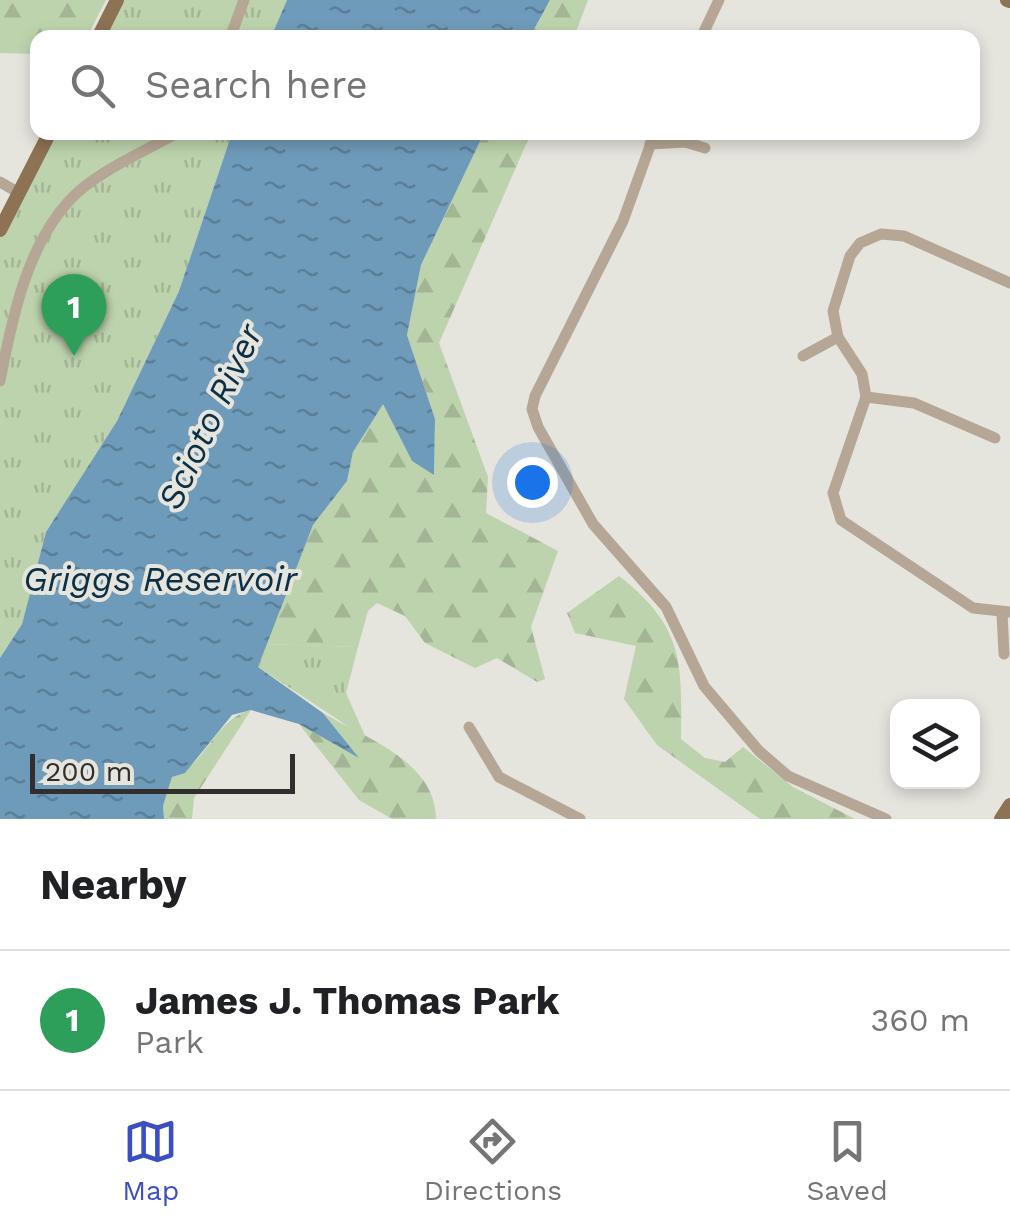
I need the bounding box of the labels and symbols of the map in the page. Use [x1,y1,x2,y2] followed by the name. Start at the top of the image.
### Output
[42,274,106,356] pin: 1
[149,316,272,516] water label: Scioto River
[507,457,558,508] your location
[23,558,299,600] water label: Griggs Reservoir
[30,749,295,794] scale bar

